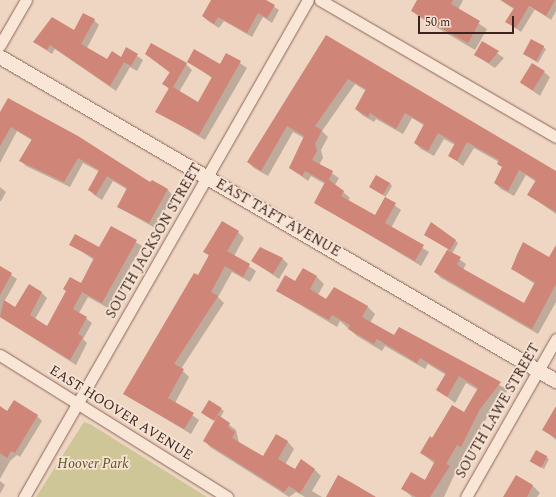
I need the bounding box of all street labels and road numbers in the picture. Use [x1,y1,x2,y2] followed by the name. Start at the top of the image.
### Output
[103,160,205,322] street label: SOUTH JACKSON STREET
[213,175,343,261] street label: EAST TAFT AVENUE
[453,341,543,481] street label: SOUTH LAWE STREET
[46,362,196,464] street label: EAST HOOVER AVENUE

